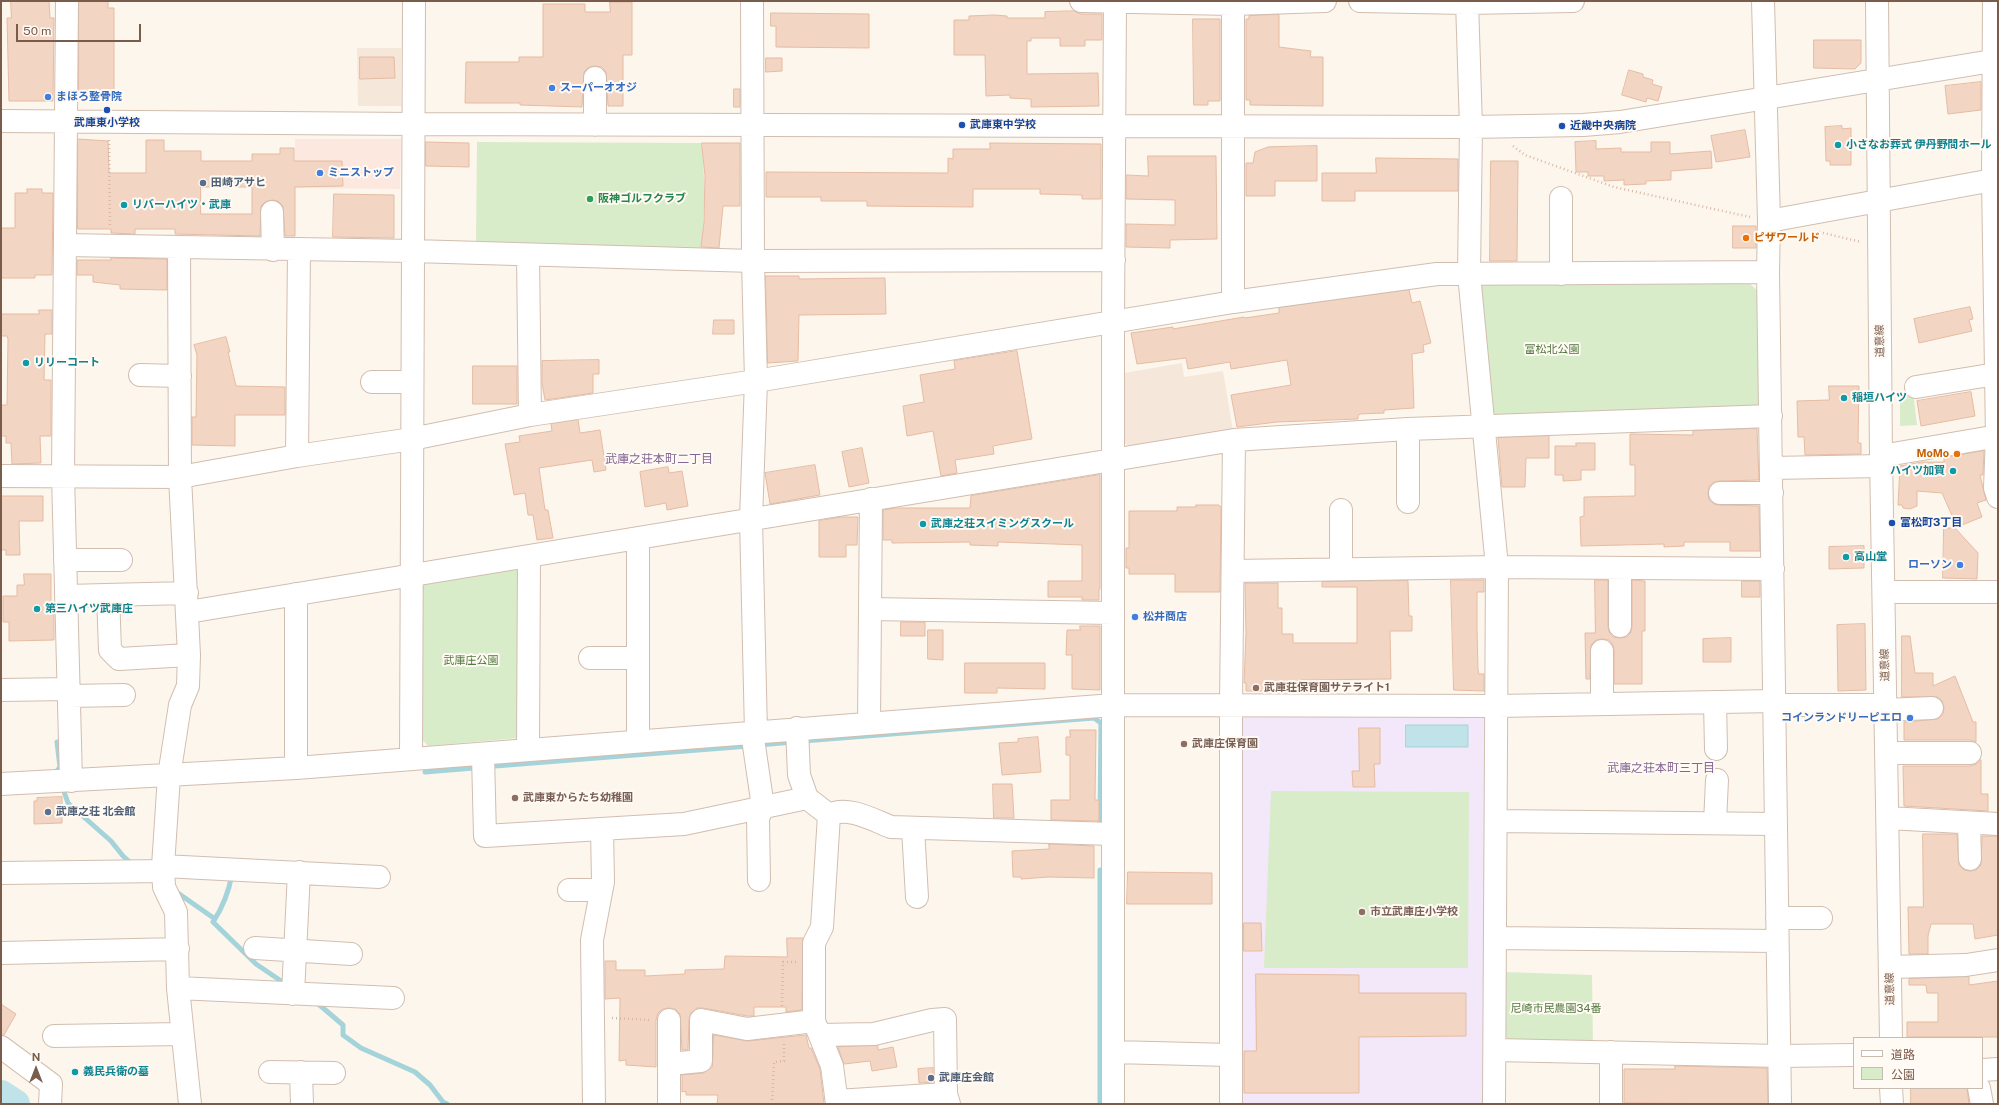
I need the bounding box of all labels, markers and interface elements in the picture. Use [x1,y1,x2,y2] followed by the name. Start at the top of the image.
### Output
[18,16,143,42] scale bar
[23,24,51,38] text: 50 m
[560,81,637,95] place label: スーパーオオジ
[547,83,557,93] marker: スーパーオオジ
[56,90,122,104] place label: まほろ整骨院
[43,92,53,102] marker: まほろ整骨院
[102,105,112,115] marker: 武庫東小学校
[74,116,140,130] place label: 武庫東小学校
[970,118,1036,132] place label: 武庫東中学校
[1570,119,1636,133] place label: 近畿中央病院
[957,120,967,130] marker: 武庫東中学校
[1557,121,1567,131] marker: 近畿中央病院
[1846,138,1991,152] place label: 小さなお葬式 伊丹野間ホール
[1833,140,1843,150] marker: 小さなお葬式 伊丹野間ホール
[328,166,394,180] place label: ミニストップ
[315,168,325,178] marker: ミニストップ
[211,176,266,190] place label: 田崎アサヒ
[198,178,208,188] marker: 田崎アサヒ
[598,192,686,206] place label: 阪神ゴルフクラブ
[585,194,595,204] marker: 阪神ゴルフクラブ
[132,198,231,212] place label: リバーハイツ・武庫
[119,200,129,210] marker: リバーハイツ・武庫
[1754,231,1820,245] place label: ピザワールド
[1741,233,1751,243] marker: ピザワールド
[1873,324,1887,358] street label: 道意線
[1525,343,1579,357] park label: 富松北公園
[34,356,100,370] place label: リリーコート
[21,358,31,368] marker: リリーコート
[1852,391,1907,405] place label: 稲垣ハイツ
[1839,393,1849,403] marker: 稲垣ハイツ
[1917,447,1949,461] place label: MoMo
[1952,449,1962,459] marker: MoMo
[605,452,713,466] district label: 武庫之荘本町二丁目
[1890,464,1945,478] place label: ハイツ加賀
[1948,466,1958,476] marker: ハイツ加賀
[1900,516,1962,530] place label: 富松町3丁目
[931,517,1074,531] place label: 武庫之荘スイミングスクール
[1887,518,1897,528] marker: 富松町3丁目
[918,519,928,529] marker: 武庫之荘スイミングスクール
[1854,550,1887,564] place label: 高山堂
[1841,552,1851,562] marker: 高山堂
[1908,558,1952,572] place label: ローソン
[1955,560,1965,570] marker: ローソン
[45,602,133,616] place label: 第三ハイツ武庫庄
[32,604,42,614] marker: 第三ハイツ武庫庄
[1143,610,1187,624] place label: 松井商店
[1130,612,1140,622] marker: 松井商店
[1878,648,1892,682] street label: 道意線
[444,654,498,668] park label: 武庫庄公園
[1264,681,1390,695] place label: 武庫荘保育園サテライト1
[1251,683,1261,693] marker: 武庫荘保育園サテライト1
[1781,711,1902,725] place label: コインランドリーピエロ
[1905,713,1915,723] marker: コインランドリーピエロ
[1192,737,1258,751] place label: 武庫庄保育園
[1179,739,1189,749] marker: 武庫庄保育園
[1607,761,1715,775] district label: 武庫之荘本町三丁目
[523,791,633,805] place label: 武庫東からたち幼稚園
[510,793,520,803] marker: 武庫東からたち幼稚園
[56,805,135,819] place label: 武庫之荘 北会館
[43,807,53,817] marker: 武庫之荘 北会館
[1370,905,1458,919] place label: 市立武庫庄小学校
[1357,907,1367,917] marker: 市立武庫庄小学校
[1883,972,1897,1006] street label: 道意線
[1511,1002,1601,1016] park label: 尼崎市民農園34番
[1853,1037,1983,1089] legend
[1891,1048,1915,1062] text: 道路
[16,1049,56,1089] north arrow
[32,1051,40,1063] text: N
[83,1065,149,1079] place label: 義民兵衛の墓
[70,1067,80,1077] marker: 義民兵衛の墓
[1891,1068,1915,1082] text: 公園
[939,1071,994,1085] place label: 武庫庄会館
[926,1073,936,1083] marker: 武庫庄会館

